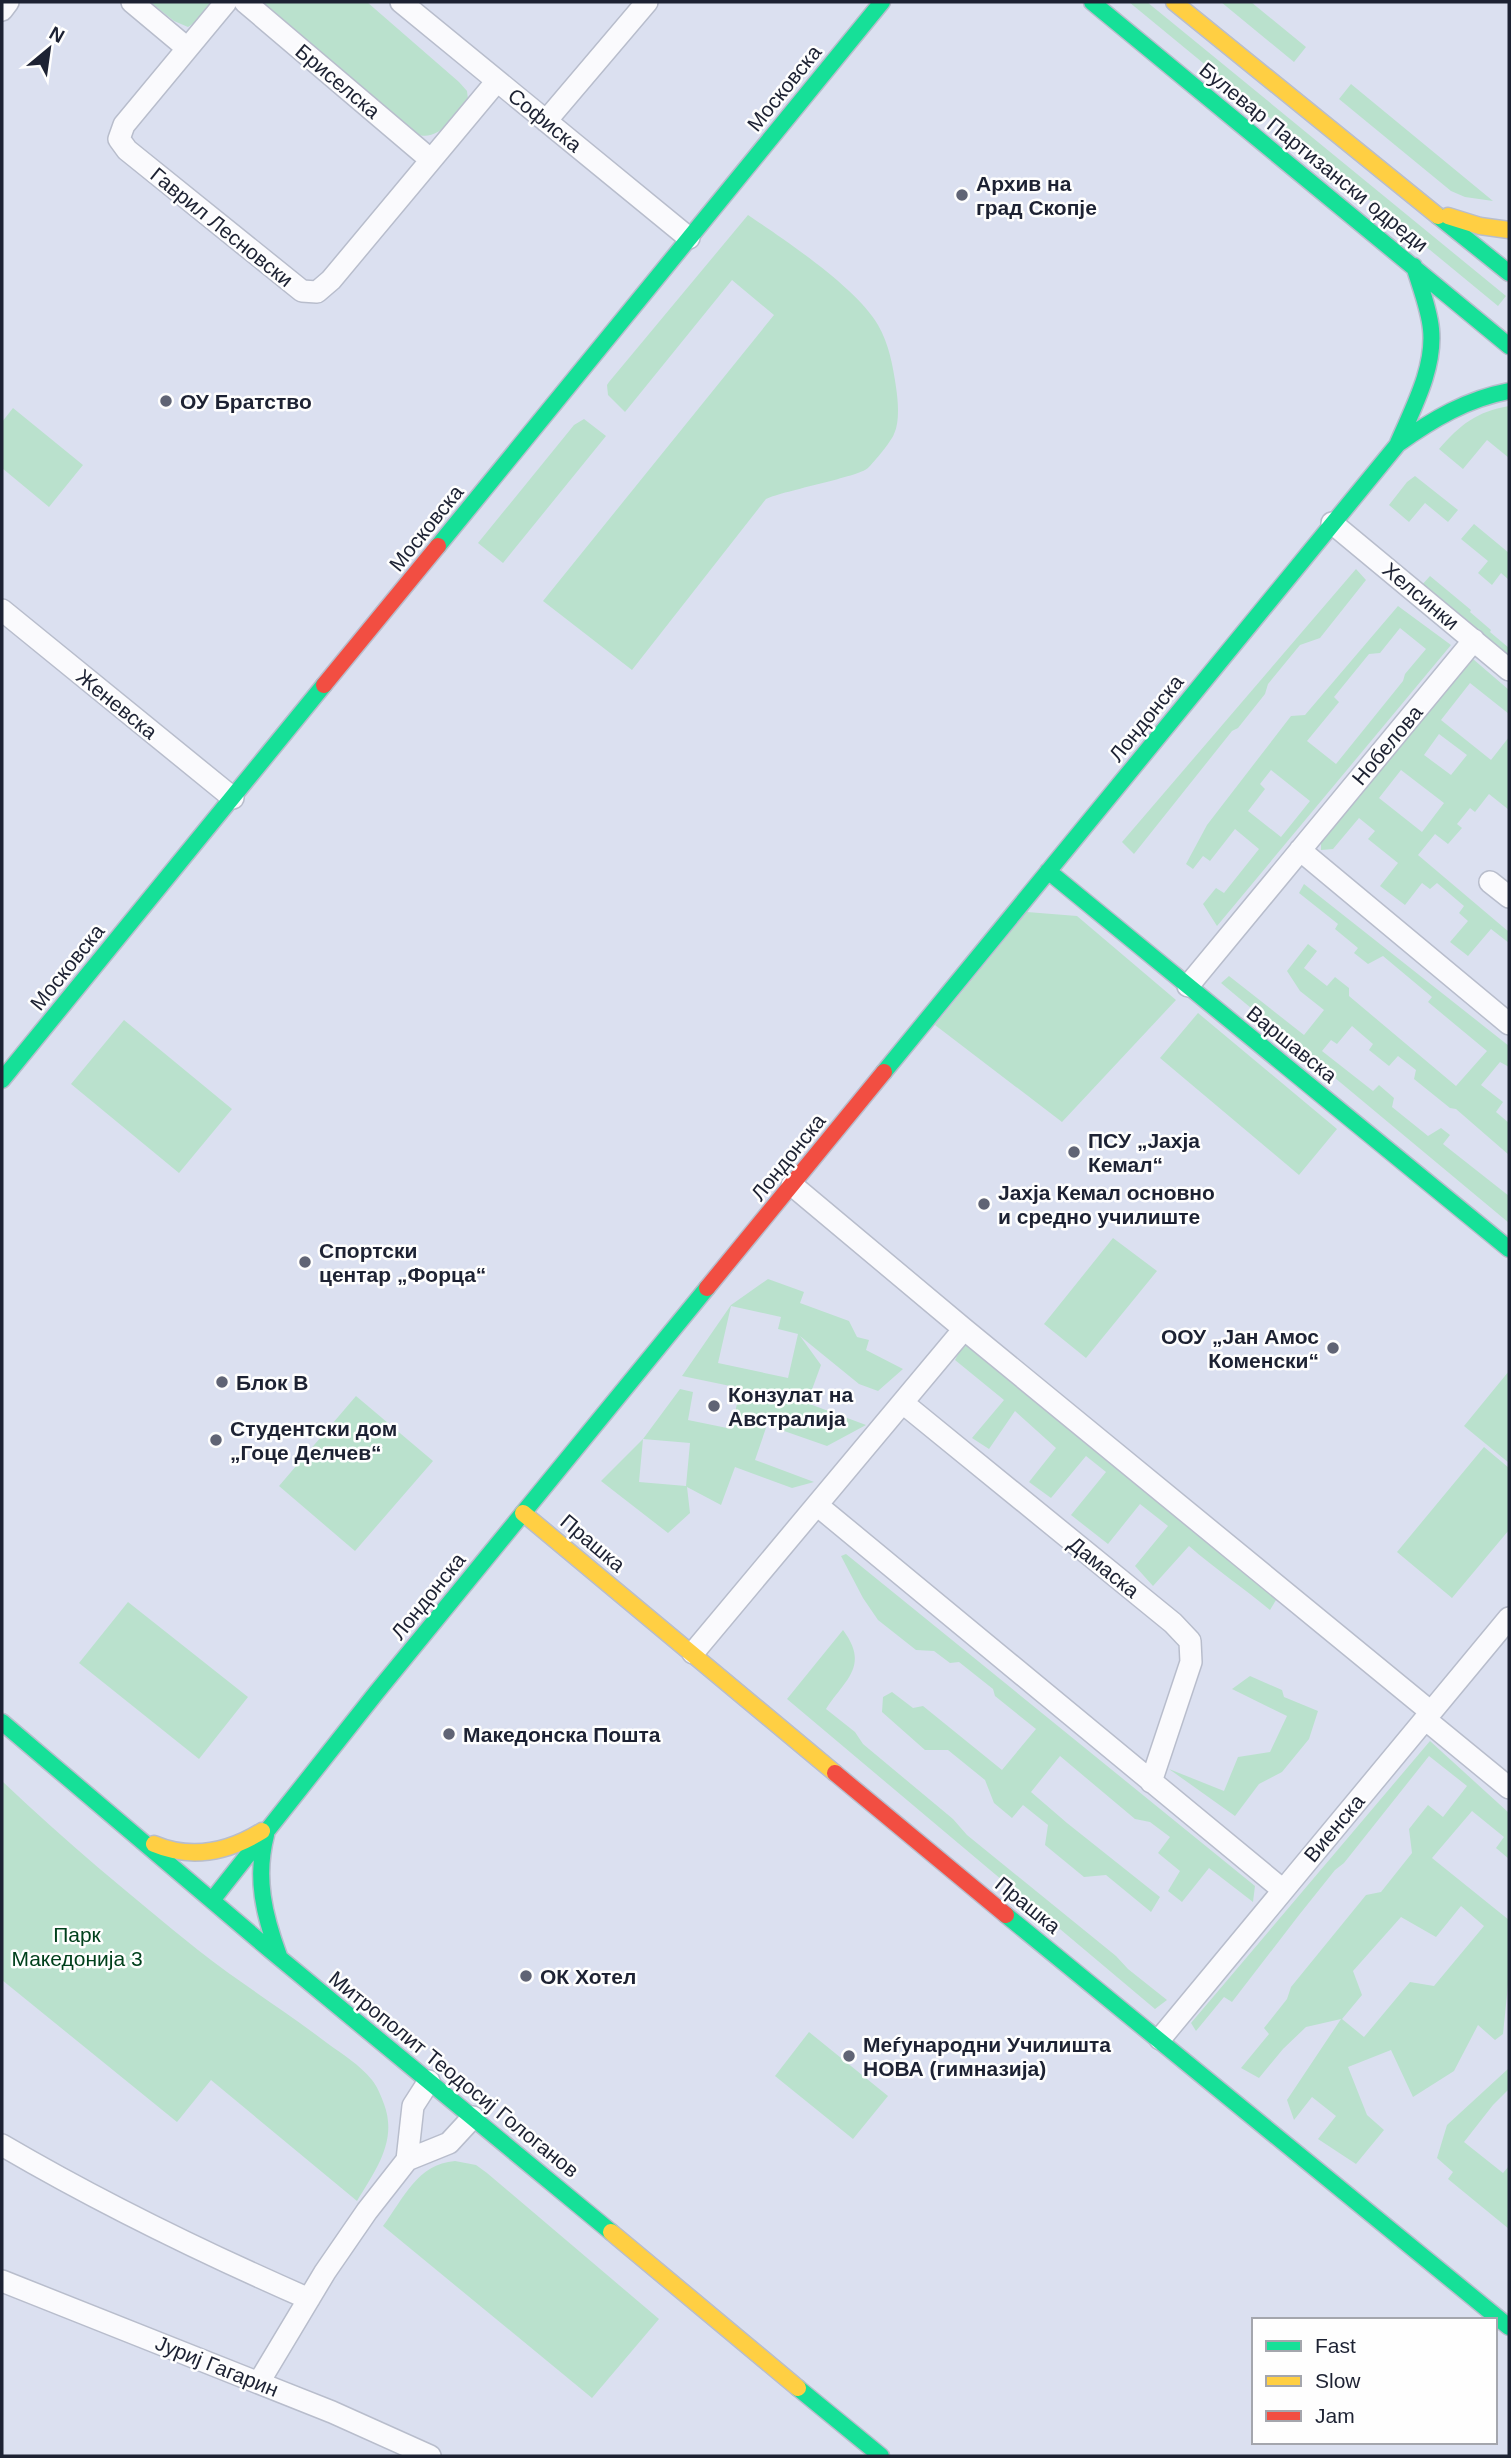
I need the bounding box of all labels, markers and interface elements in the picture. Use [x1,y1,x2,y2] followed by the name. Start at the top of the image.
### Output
[14,14,84,84] north arrow
[46,22,68,47] text: N
[291,39,385,123] street label: Бриселска
[742,40,826,136] street label: Московска
[1195,58,1433,256] street label: Булевар Партизански одреди
[504,83,587,157] street label: Софиска
[146,163,298,291] street label: Гаврил Лесновски
[976,172,1097,219] place label: Архив на град Скопје
[954,187,970,203] marker: Архив на град Скопје
[180,390,312,413] place label: ОУ Братство
[158,393,174,409] marker: ОУ Братство
[384,480,468,576] street label: Московска
[1378,558,1464,634] street label: Хелсинки
[72,665,162,744] street label: Женевска
[1104,670,1188,766] street label: Лондонска
[1347,700,1427,789] street label: Нобелова
[25,919,109,1015] street label: Московска
[1243,1001,1342,1087] street label: Варшавска
[746,1109,830,1205] street label: Лондонска
[1088,1129,1200,1176] place label: ПСУ „Јахја Кемал“
[1066,1144,1082,1160] marker: ПСУ „Јахја Кемал“
[998,1181,1215,1228] place label: Јахја Кемал основно и средно училиште
[976,1196,992,1212] marker: Јахја Кемал основно и средно училиште
[319,1239,486,1286] place label: Спортски центар „Форца“
[297,1254,313,1270] marker: Спортски центар „Форца“
[1161,1325,1319,1372] place label: ООУ „Јан Амос Коменски“
[1325,1340,1341,1356] marker: ООУ „Јан Амос Коменски“
[236,1371,309,1394] place label: Блок В
[214,1374,230,1390] marker: Блок В
[728,1383,853,1430] place label: Конзулат на Австралија
[706,1398,722,1414] marker: Конзулат на Австралија
[230,1417,397,1464] place label: Студентски дом „Гоце Делчев“
[208,1432,224,1448] marker: Студентски дом „Гоце Делчев“
[556,1510,630,1577] street label: Прашка
[1064,1532,1144,1603] street label: Дамаска
[386,1548,470,1644] street label: Лондонска
[463,1723,661,1746] place label: Македонска Пошта
[441,1726,457,1742] marker: Македонска Пошта
[1299,1789,1369,1866] street label: Виенска
[991,1872,1065,1938] street label: Прашка
[11,1923,143,1970] park label: Парк Македонија 3
[540,1965,636,1988] place label: ОК Хотел
[325,1966,583,2182] street label: Митрополит Теодосиј Гологанов
[518,1968,534,1984] marker: ОК Хотел
[863,2033,1111,2080] place label: Меѓународни Училишта НОВА (гимназија)
[841,2048,857,2064] marker: Меѓународни Училишта НОВА (гимназија)
[1252,2318,1497,2444] legend
[152,2331,282,2401] street label: Јуриј Гагарин
[1315,2334,1356,2357] text: Fast
[1315,2369,1361,2392] text: Slow
[1315,2404,1355,2427] text: Jam

